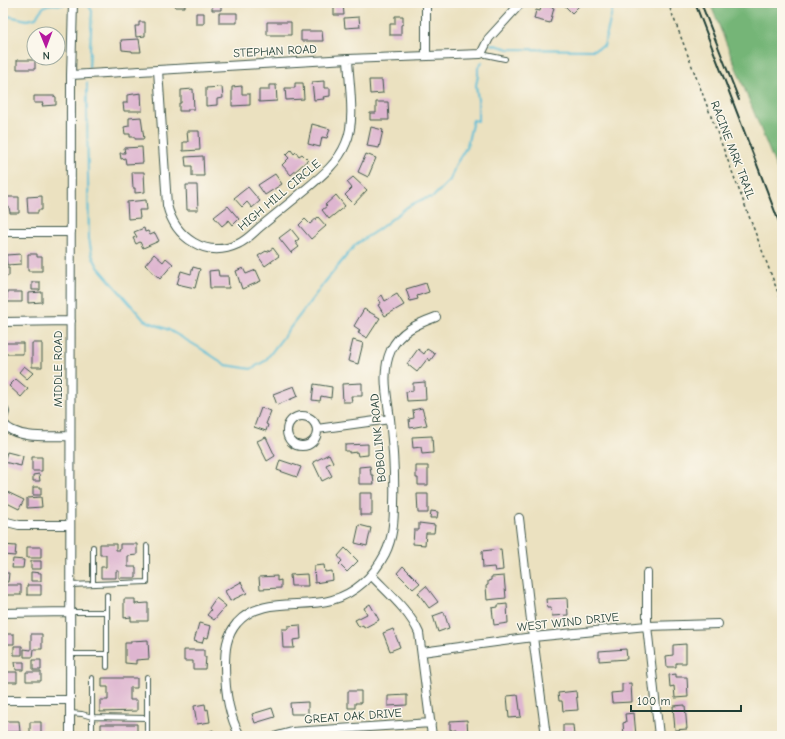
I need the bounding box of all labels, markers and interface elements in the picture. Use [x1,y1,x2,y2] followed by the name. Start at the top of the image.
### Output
[26,26,66,66] north arrow
[233,42,317,60] street label: STEPHAN ROAD
[42,49,50,62] text: N
[708,99,758,201] street label: RACINE MRK TRAIL
[235,156,323,234] street label: HIGH HILL CIRCLE
[51,331,65,407] street label: MIDDLE ROAD
[367,393,389,483] street label: BOBOLINK ROAD
[516,610,620,634] street label: WEST WIND DRIVE
[631,687,741,713] scale bar
[637,694,670,708] text: 100 m
[304,706,402,726] street label: GREAT OAK DRIVE

